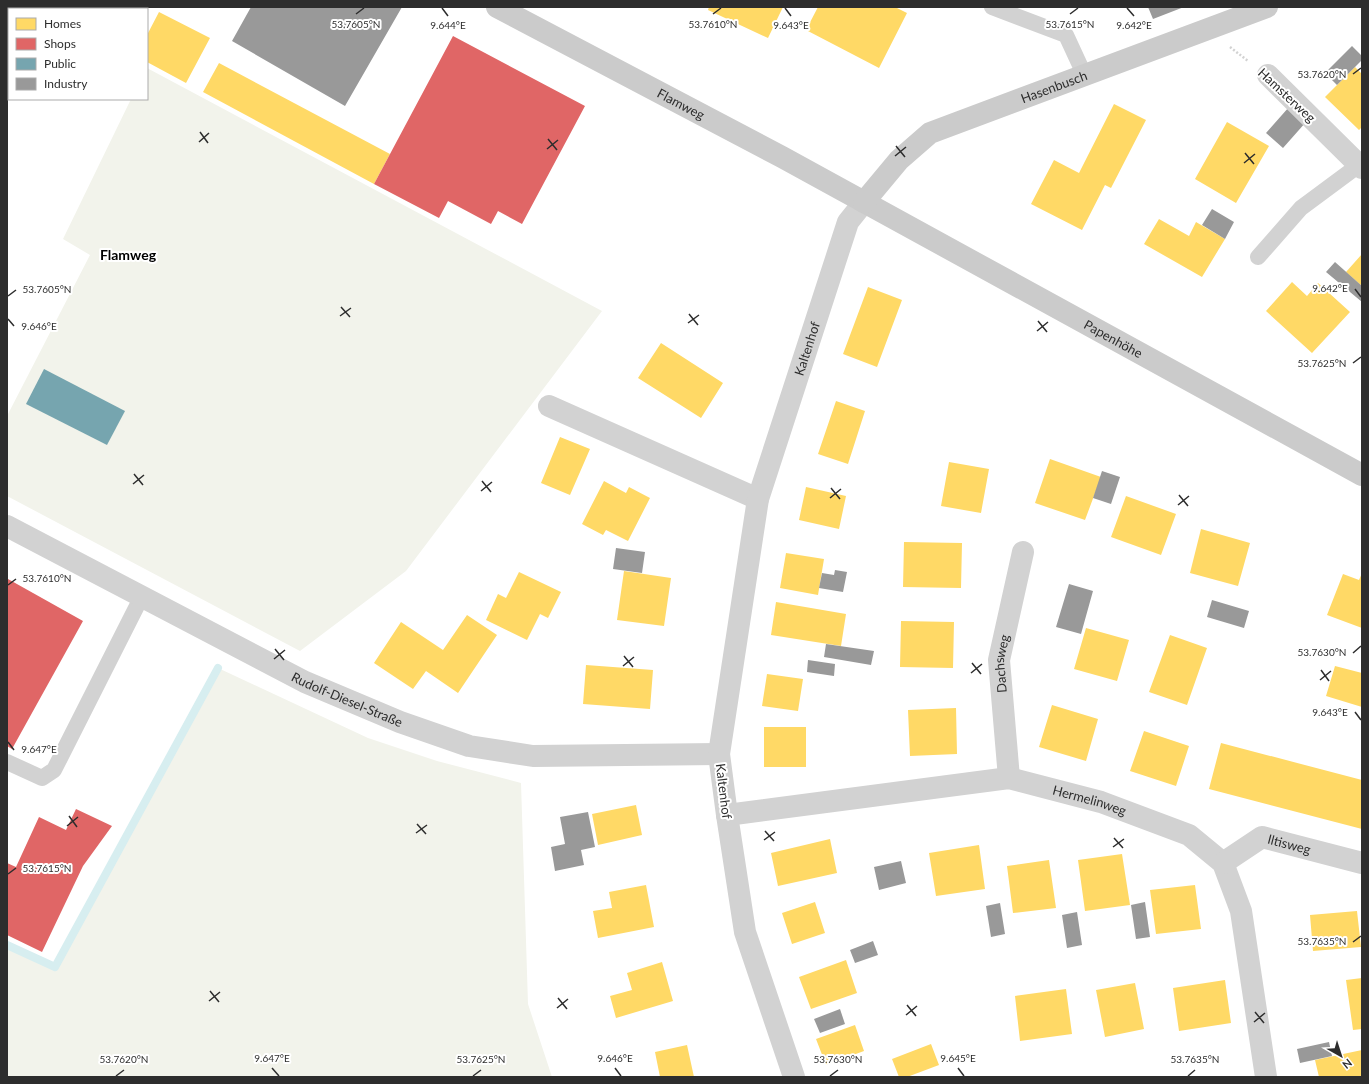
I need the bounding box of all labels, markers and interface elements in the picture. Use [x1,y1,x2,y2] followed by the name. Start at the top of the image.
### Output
[8,8,148,100] legend
[44,16,81,31] text: Homes
[332,18,380,30] text: 53.7605°N
[689,18,737,30] text: 53.7610°N
[1046,18,1094,30] text: 53.7615°N
[430,19,466,31] text: 9.644°E
[773,19,809,31] text: 9.643°E
[1116,19,1152,31] text: 9.642°E
[44,36,76,51] text: Shops
[44,56,76,71] text: Public
[1255,64,1319,126] street label: Hamsterweg
[1018,67,1089,106] street label: Hasenbusch
[1298,68,1346,80] text: 53.7620°N
[44,76,88,91] text: Industry
[655,85,708,123] street label: Flamweg
[100,246,157,263] district label: Flamweg
[1312,282,1348,294] text: 9.642°E
[23,283,71,295] text: 53.7605°N
[1081,316,1146,361] street label: Papenhöhe
[791,319,823,378] street label: Kaltenhof
[21,320,57,332] text: 9.646°E
[1298,357,1346,369] text: 53.7625°N
[23,572,71,584] text: 53.7610°N
[991,633,1013,694] street label: Dachsweg
[1298,646,1346,658] text: 53.7630°N
[289,668,405,730] street label: Rudolf-Diesel-Straße
[1312,706,1348,718] text: 9.643°E
[21,743,57,755] text: 9.647°E
[713,762,735,820] street label: Kaltenhof
[1051,782,1129,819] street label: Hermelinweg
[1266,831,1313,857] street label: Iltisweg
[23,862,71,874] text: 53.7615°N
[1298,935,1346,947] text: 53.7635°N
[1321,1036,1361,1076] north arrow
[254,1052,290,1064] text: 9.647°E
[597,1052,633,1064] text: 9.646°E
[940,1052,976,1064] text: 9.645°E
[100,1053,148,1065] text: 53.7620°N
[457,1053,505,1065] text: 53.7625°N
[814,1053,862,1065] text: 53.7630°N
[1171,1053,1219,1065] text: 53.7635°N
[1340,1056,1355,1072] text: N

